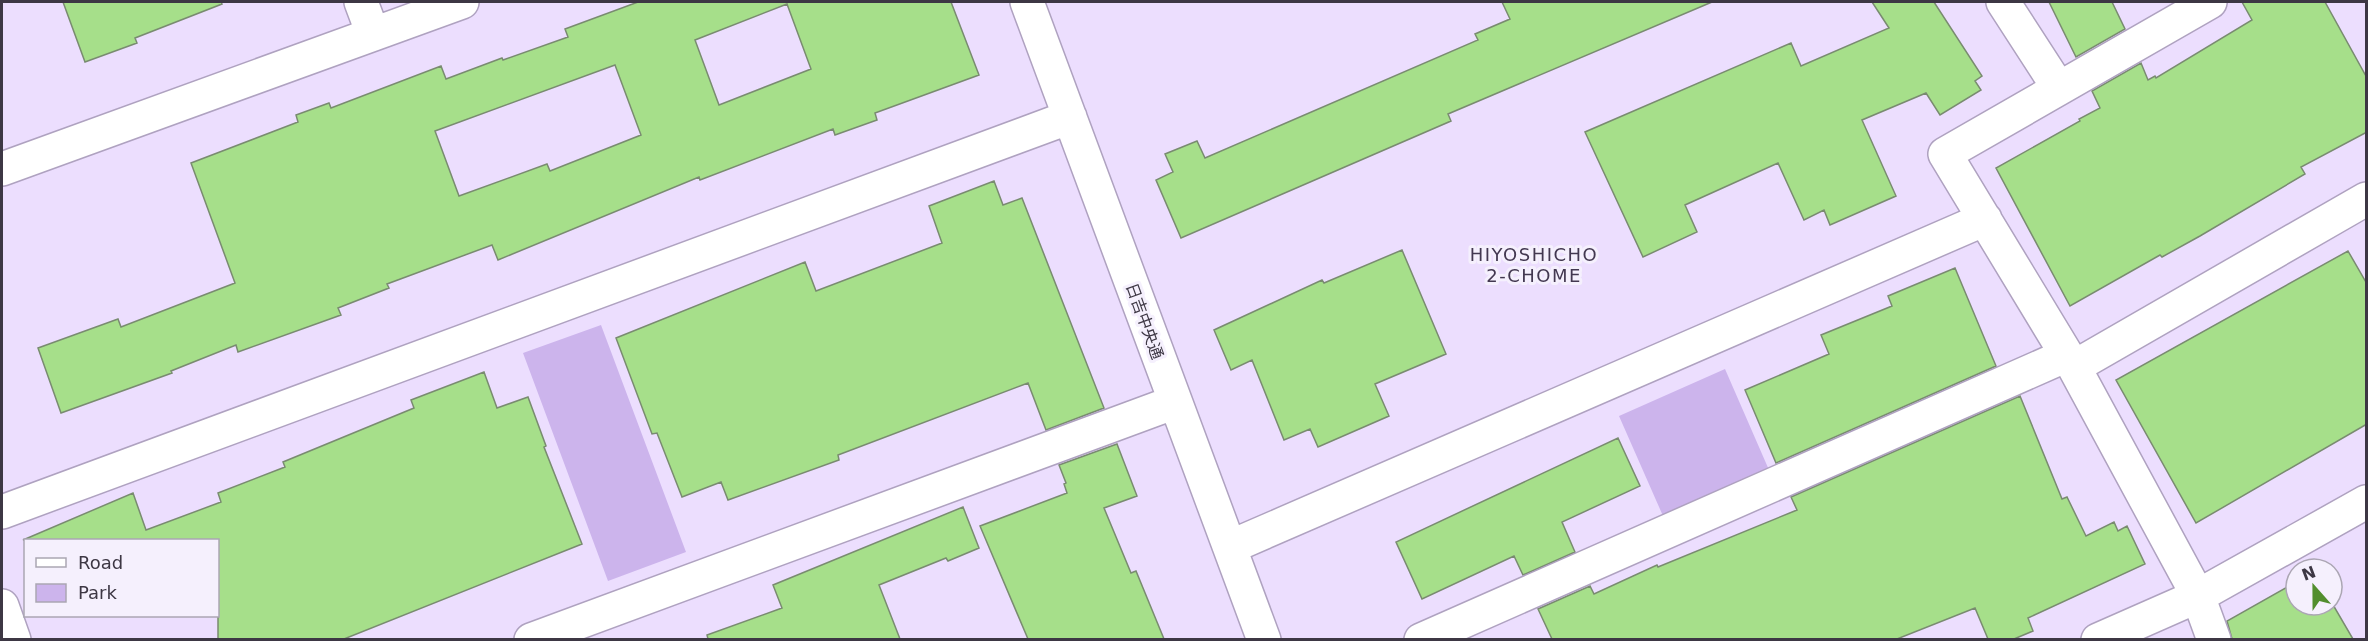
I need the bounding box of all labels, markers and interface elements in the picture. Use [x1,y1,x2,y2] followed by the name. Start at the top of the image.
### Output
[1470,244,1598,286] district label: HIYOSHICHO 2-CHOME
[1122,280,1167,362] street label: 日吉中央通
[24,539,219,617] legend
[78,552,123,573] text: Road
[2284,557,2344,617] north arrow
[2299,562,2318,585] text: N
[78,582,117,603] text: Park

